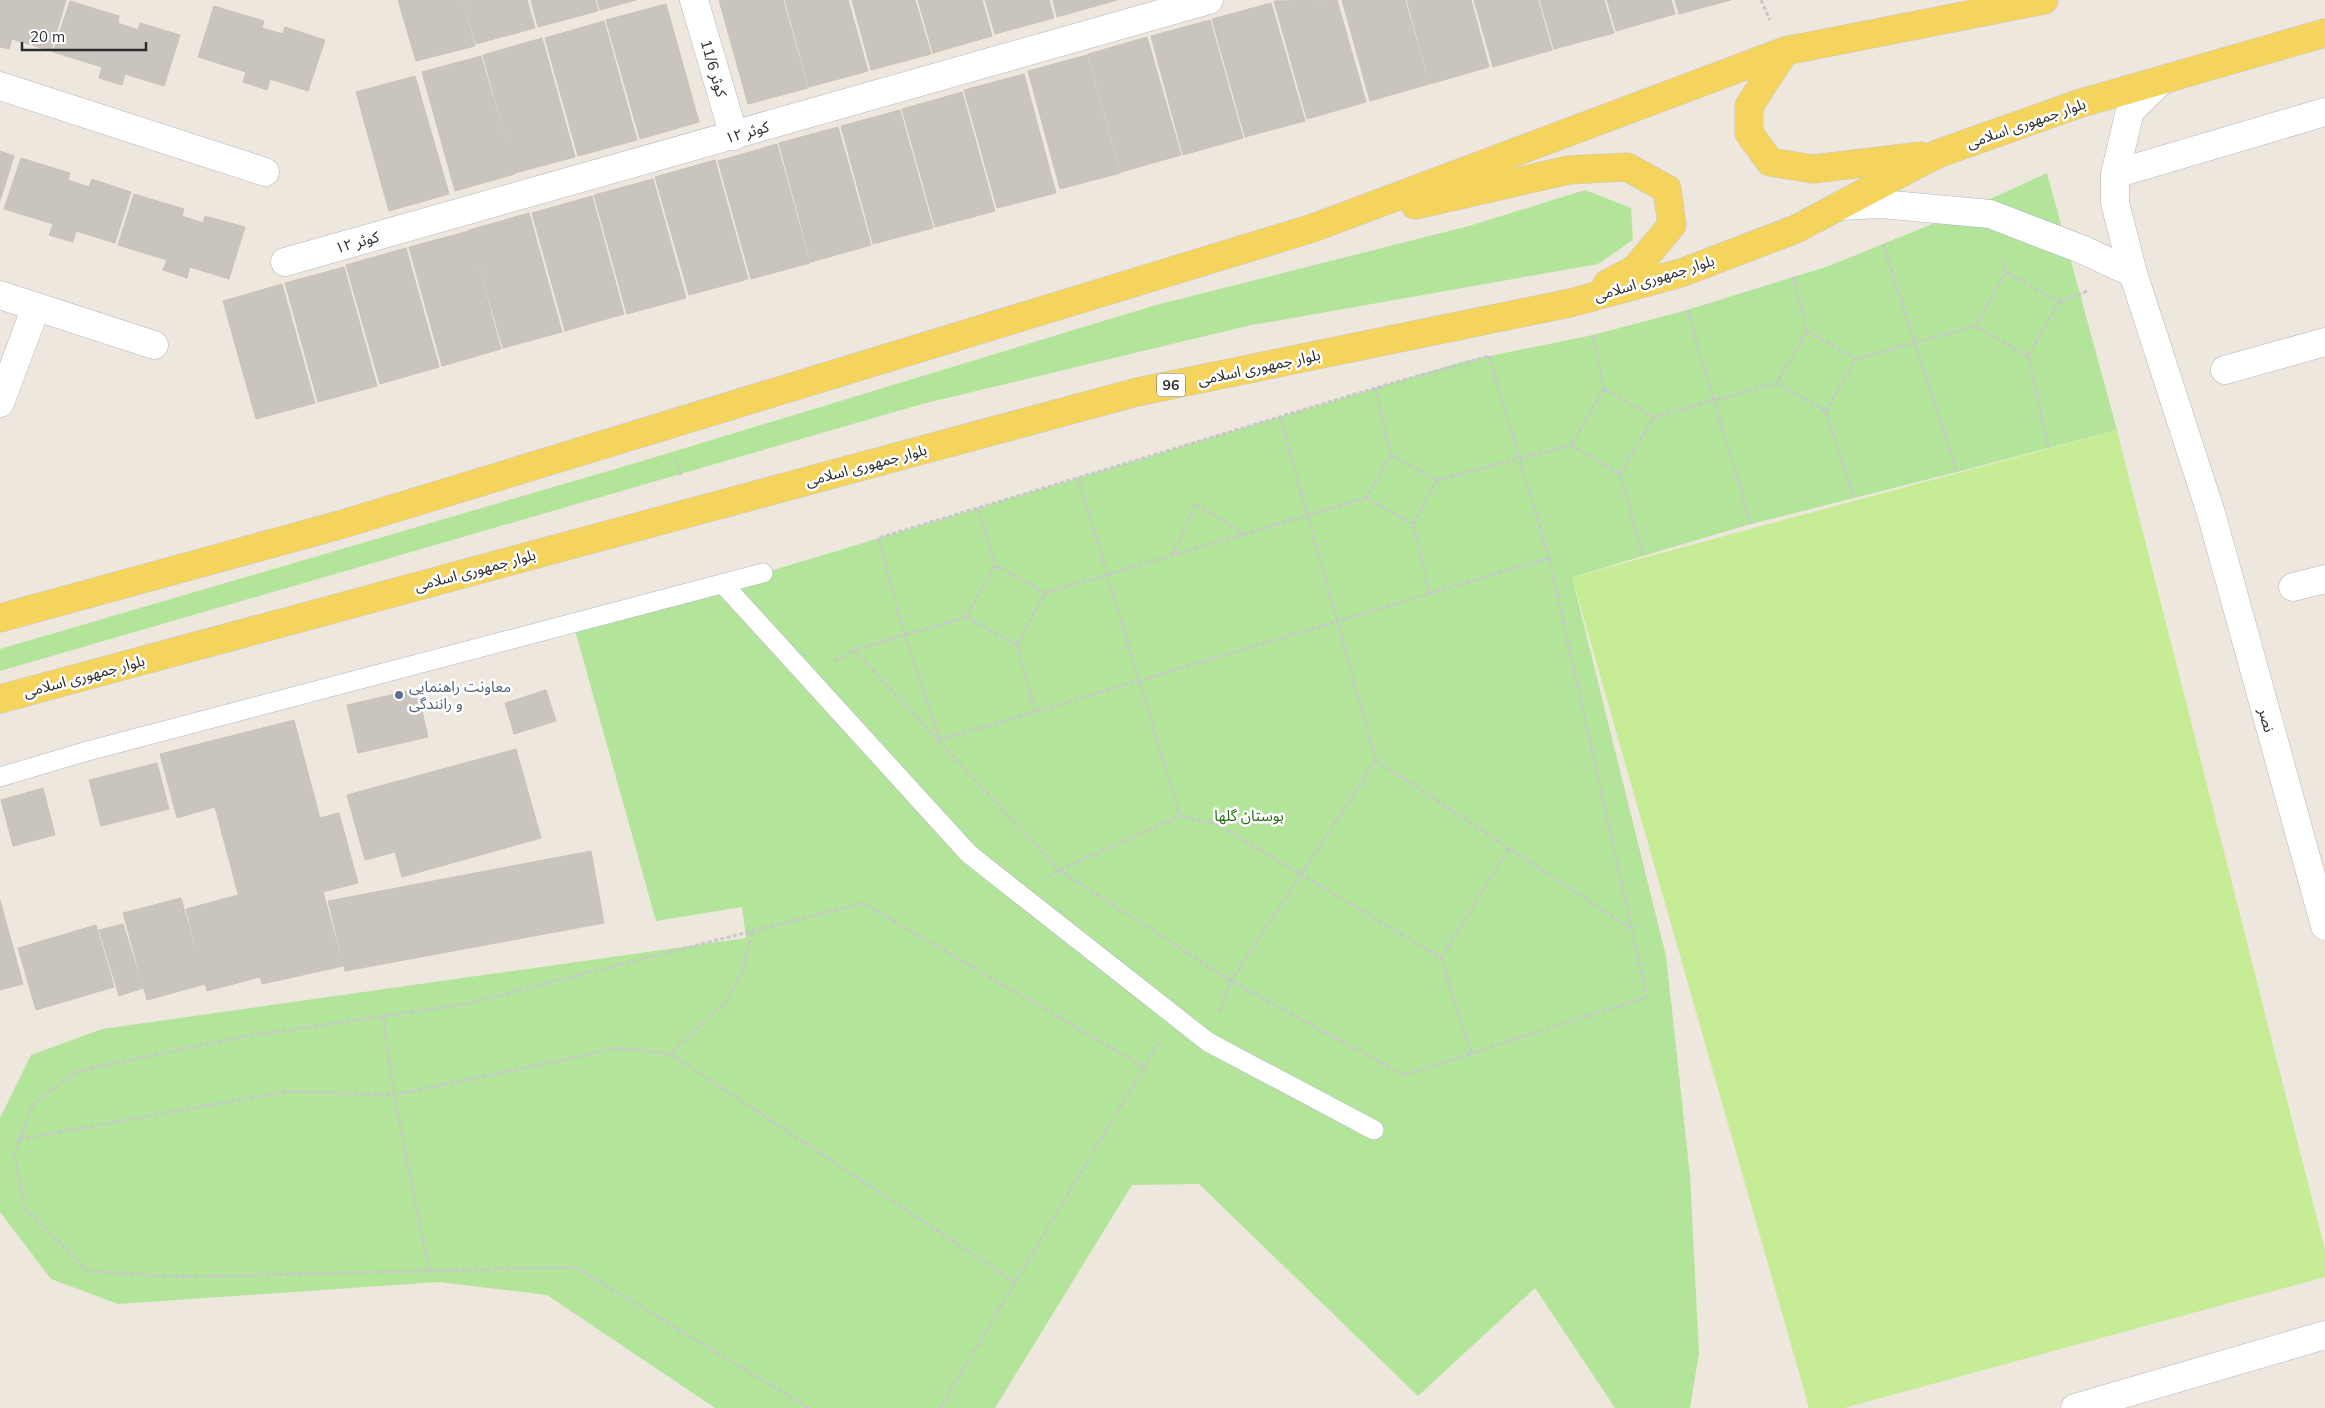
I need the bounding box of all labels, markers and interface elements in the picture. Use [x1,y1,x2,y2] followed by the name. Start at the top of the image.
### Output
[22,20,146,52] scale bar
[30,27,65,46] text: 20 m
[697,37,731,100] street label: کوثر 11/6
[1964,94,2088,152] street label: بلوار جمهوری اسلامی
[723,116,772,147] street label: کوثر ۱۲
[333,226,382,257] street label: کوثر ۱۲
[1592,251,1716,305] street label: بلوار جمهوری اسلامی
[1196,345,1322,389] street label: بلوار جمهوری اسلامی
[1157,374,1185,396] road number: 96
[803,440,929,490] street label: بلوار جمهوری اسلامی
[412,545,538,595] street label: بلوار جمهوری اسلامی
[21,651,147,701] street label: بلوار جمهوری اسلامی
[409,677,511,713] place label: معاونت راهنمایی و رانندگی
[393,689,405,701] marker: معاونت راهنمایی و رانندگی
[2254,705,2279,734] street label: نصر
[1214,806,1284,825] park label: بوستان گلها

